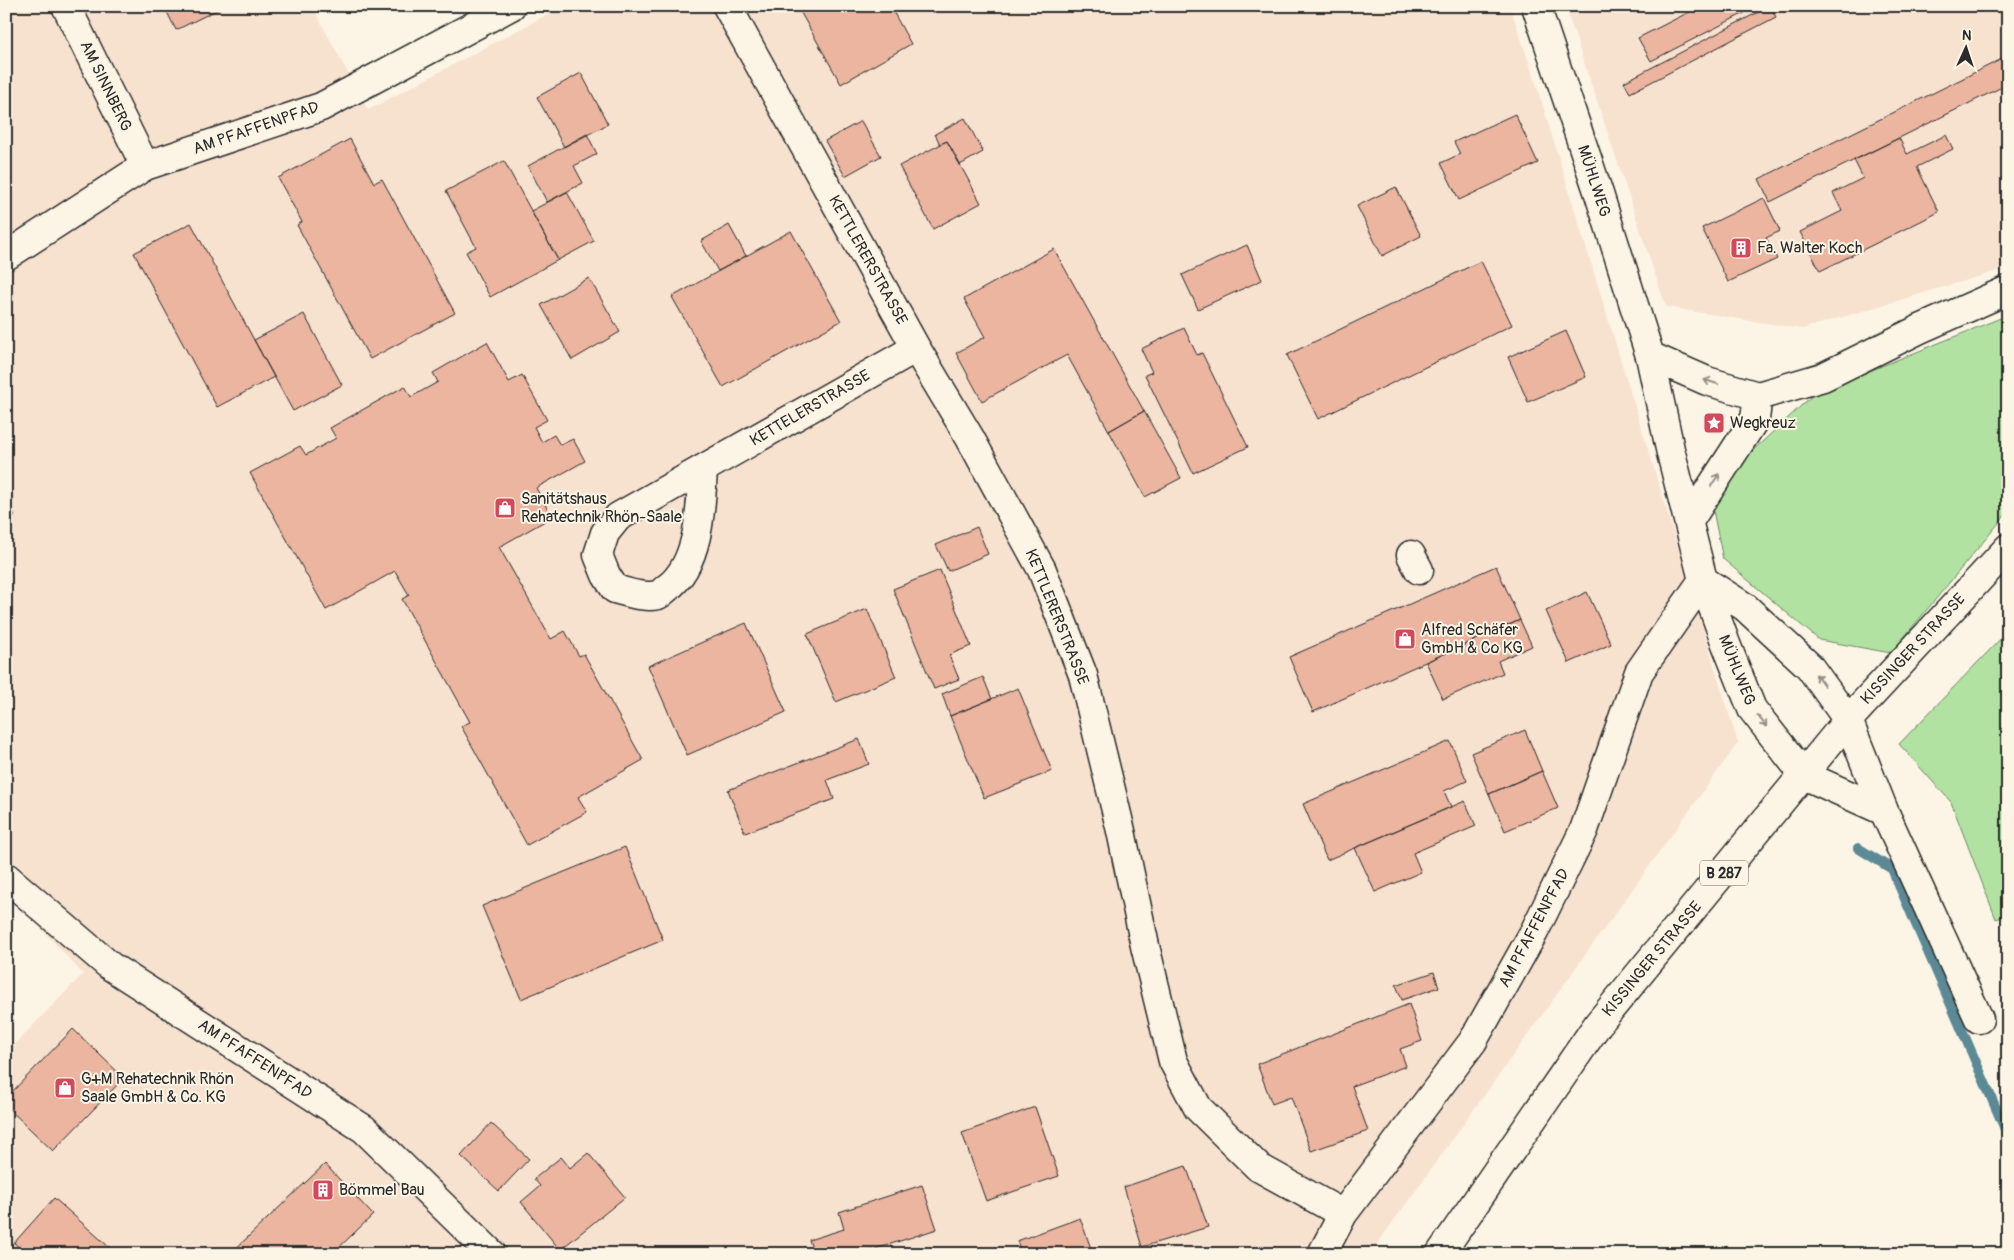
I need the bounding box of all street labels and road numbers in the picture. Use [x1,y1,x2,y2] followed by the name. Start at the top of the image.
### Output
[76,38,136,134] street label: AM SINNBERG
[190,97,322,159] street label: AM PFAFFENPFAD
[1573,143,1615,219] street label: MÜHLWEG
[824,192,912,328] street label: KETTLERERSTRASSE
[746,365,874,451] street label: KETTELERSTRASSE
[1021,546,1093,688] street label: KETTLERERSTRASSE
[1856,589,1970,709] street label: KISSINGER STRASSE
[1714,632,1760,708] street label: MÜHLWEG
[1700,860,1748,886] road number: B 287
[1494,865,1574,991] street label: AM PFAFFENPFAD
[1598,897,1706,1021] street label: KISSINGER STRASSE
[194,1015,316,1103] street label: AM PFAFFENPFAD

